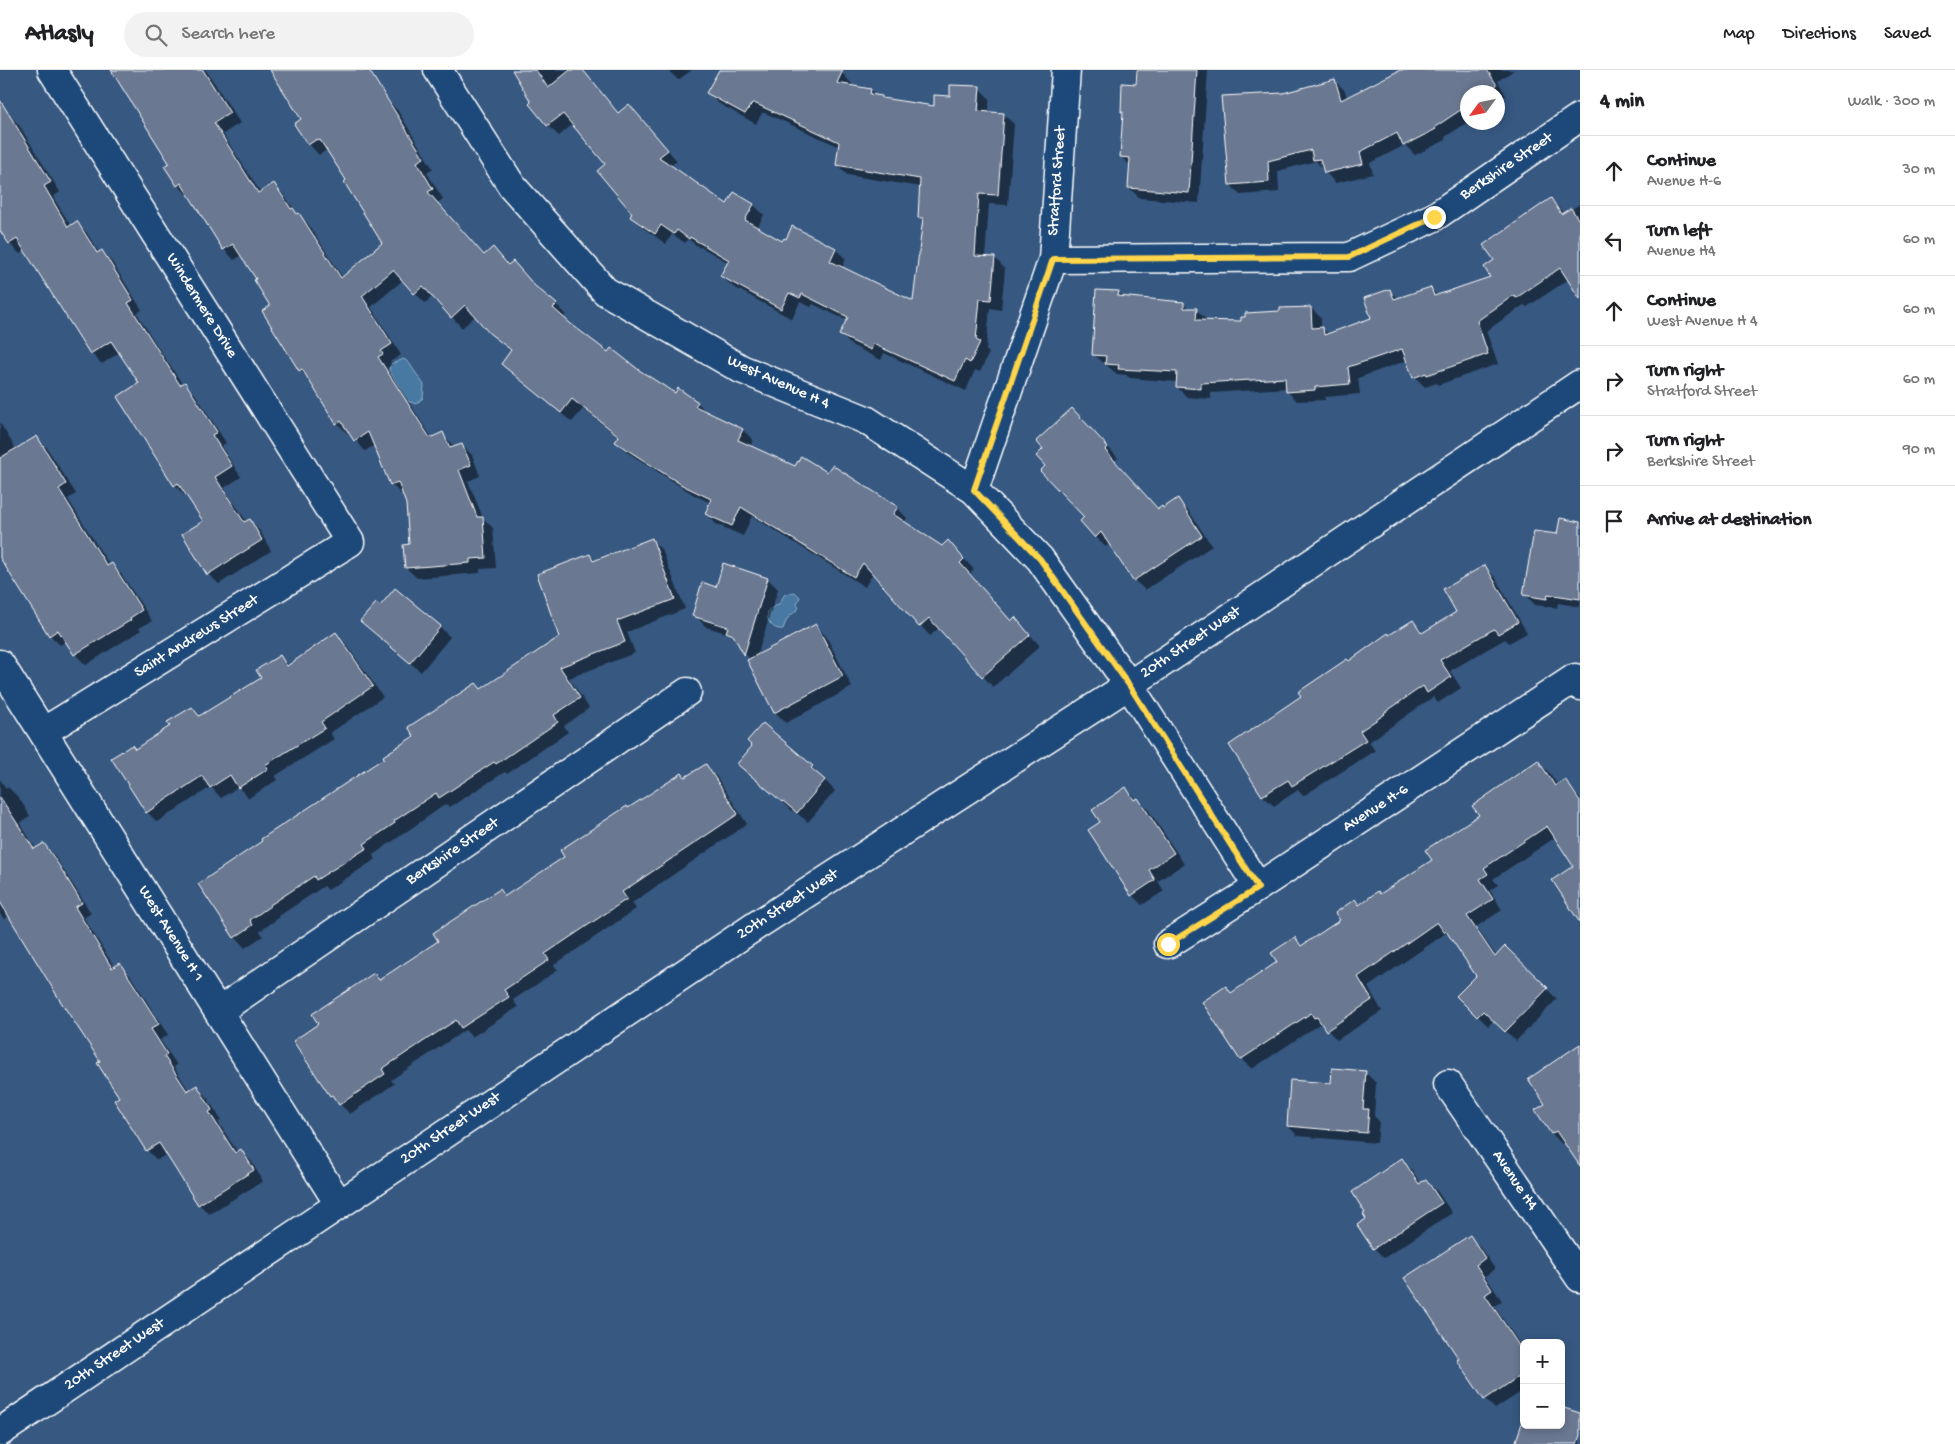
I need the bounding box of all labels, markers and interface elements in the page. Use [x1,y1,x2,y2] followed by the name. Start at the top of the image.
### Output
[124,12,474,57] search box
[25,20,94,49] text: Atlasly
[142,21,170,49] icon: search
[182,23,275,46] text: Search here
[1723,24,1755,45] text: Map
[1783,24,1856,45] text: Directions
[1884,24,1930,45] text: Saved
[1460,85,1505,130] north arrow
[1600,90,1644,115] text: 4 min
[1848,93,1935,112] text: Walk · 300 m
[1045,124,1071,236] street label: Stratford Street
[1456,128,1558,206] street label: Berkshire Street
[1647,150,1716,173] text: Continue
[1600,157,1628,185] icon: ahead
[1902,161,1935,180] text: 30 m
[1647,173,1721,192] text: Avenue H-6
[1423,206,1446,229] route end
[1647,220,1711,243] text: Turn left
[1600,227,1628,255] icon: left
[1903,231,1935,250] text: 60 m
[1647,243,1716,262] text: Avenue H4
[161,250,241,363] street label: Windermere Drive
[1647,290,1716,313] text: Continue
[1600,297,1628,325] icon: ahead
[1903,301,1935,320] text: 60 m
[1647,313,1757,332] text: West Avenue H 4
[724,352,833,414] street label: West Avenue H 4
[1647,360,1723,383] text: Turn right
[1600,367,1628,395] icon: right
[1903,371,1935,390] text: 60 m
[1647,383,1757,402] text: Stratford Street
[1647,430,1723,453] text: Turn right
[1600,437,1628,465] icon: right
[1903,441,1935,460] text: 90 m
[1647,453,1755,472] text: Berkshire Street
[1600,507,1628,535] icon: arrive
[1647,509,1811,532] text: Arrive at destination
[131,590,264,683] street label: Saint Andrews Street
[1137,602,1246,683] street label: 20th Street West
[1340,780,1413,837] street label: Avenue H-6
[402,813,504,891] street label: Berkshire Street
[734,864,843,945] street label: 20th Street West
[133,883,207,985] street label: West Avenue H 1
[1157,933,1180,956] route start
[397,1088,506,1169] street label: 20th Street West
[1487,1147,1541,1215] street label: Avenue H4
[61,1314,170,1395] street label: 20th Street West
[1520,1339,1565,1429] map controls
[1520,1339,1565,1384] button: +
[1520,1384,1565,1429] button: −

